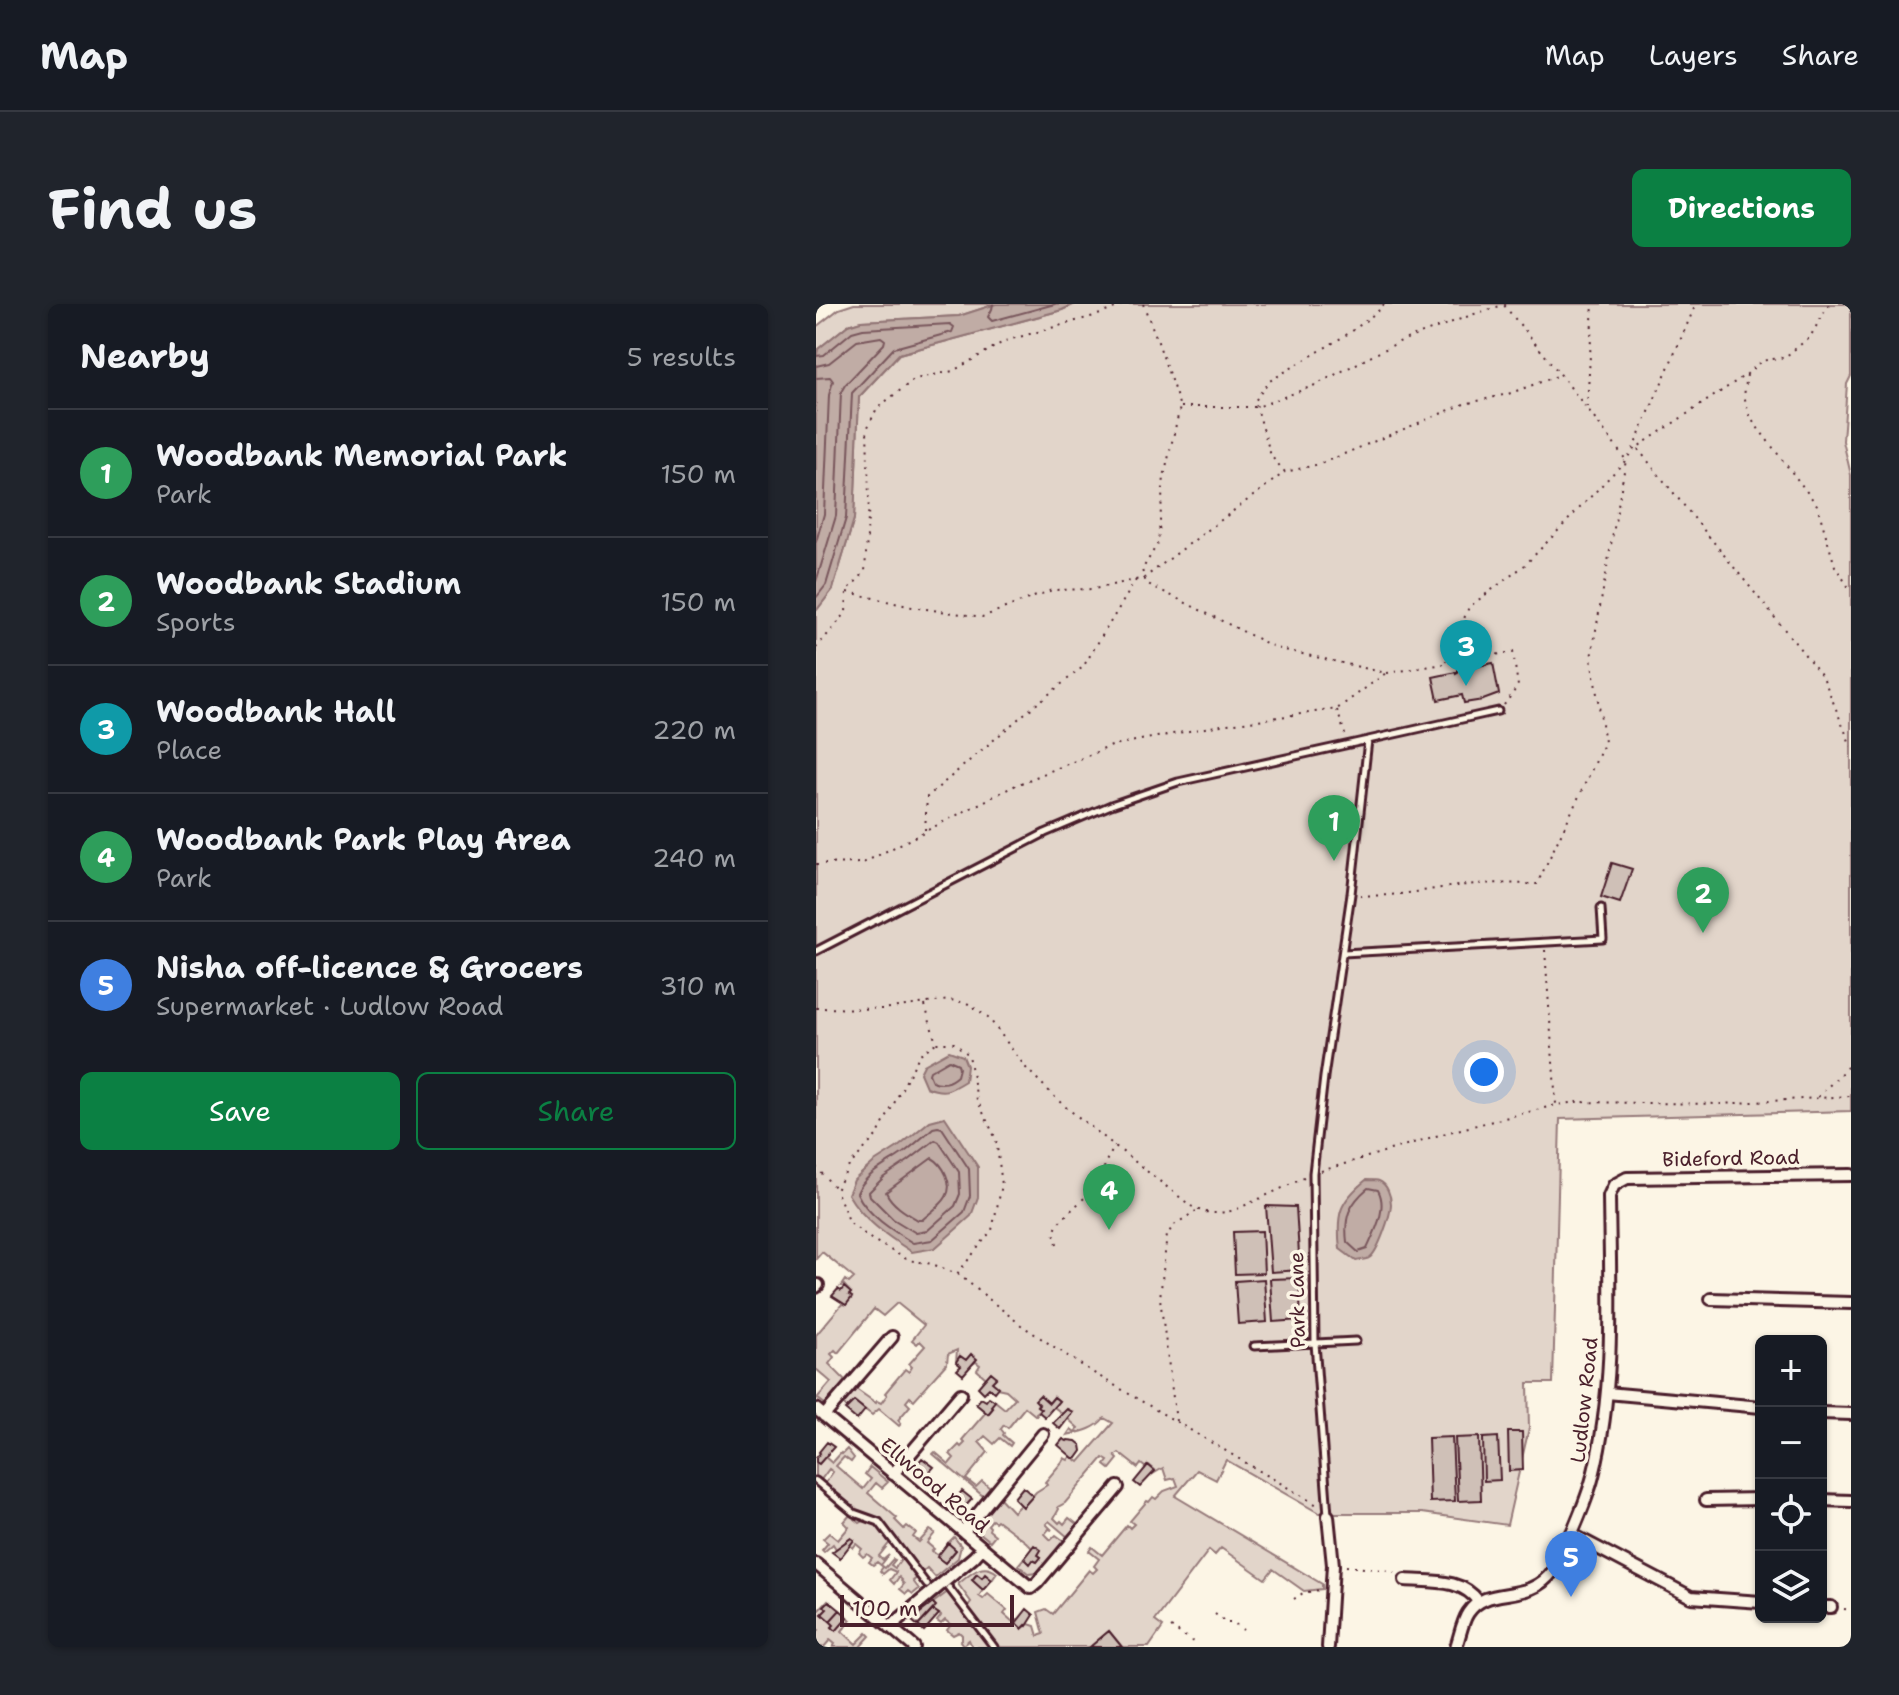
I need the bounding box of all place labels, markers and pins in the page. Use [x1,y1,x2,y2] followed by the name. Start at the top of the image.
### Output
[1440,620,1492,686] pin: 3
[1308,795,1360,861] pin: 1
[1677,867,1729,933] pin: 2
[1083,1164,1135,1230] pin: 4
[1545,1531,1597,1597] pin: 5

